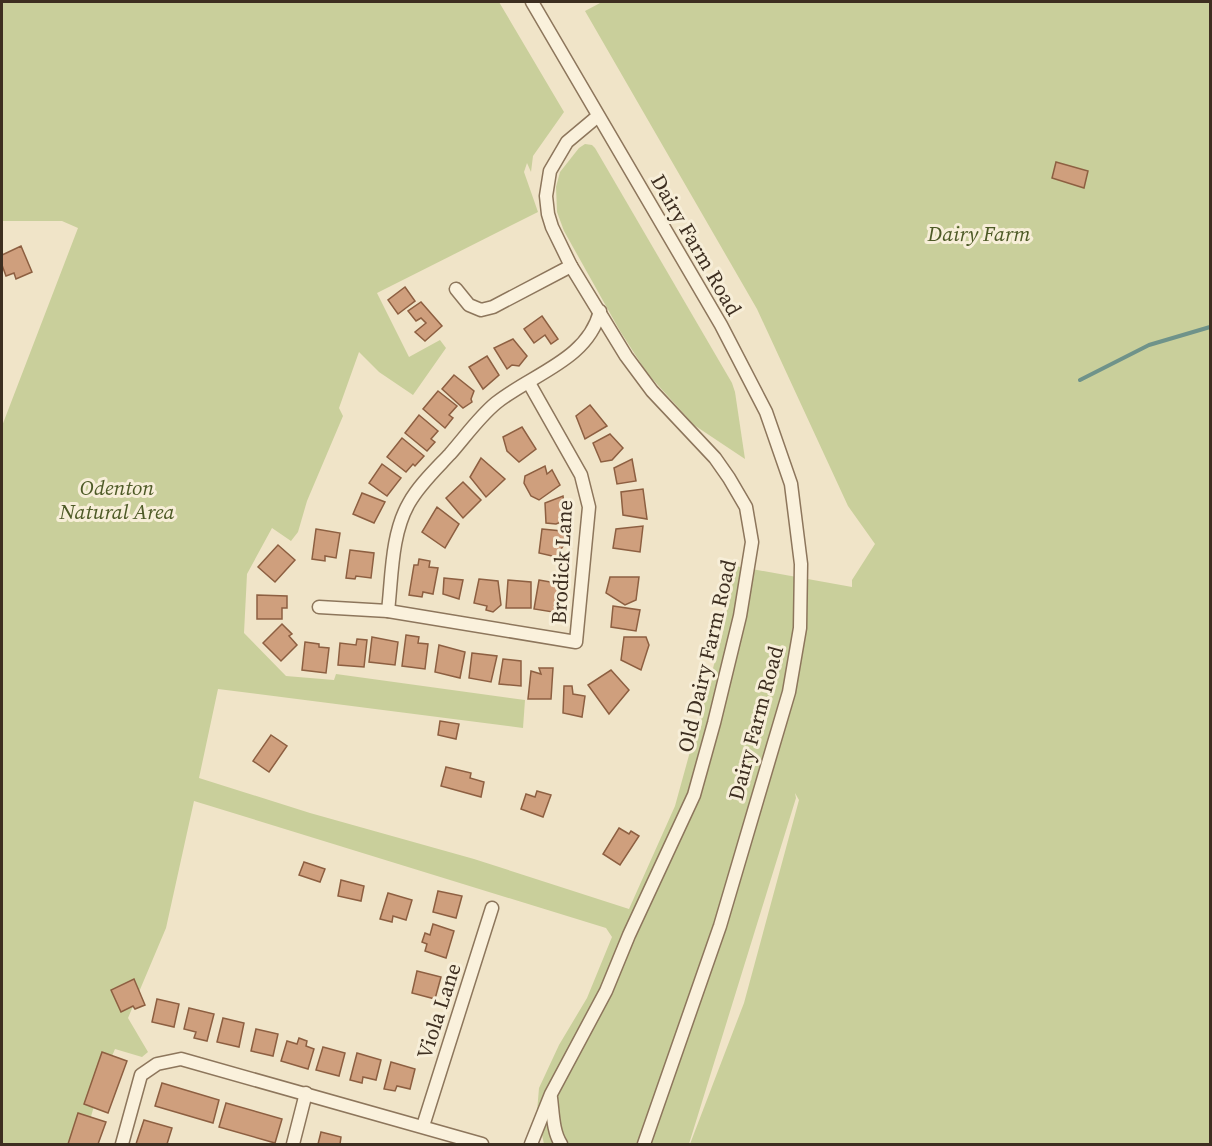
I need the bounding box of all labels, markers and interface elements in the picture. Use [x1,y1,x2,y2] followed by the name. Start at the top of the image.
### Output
[644,169,749,321] street label: Dairy Farm Road
[927,219,1030,248] park label: Dairy Farm
[59,473,174,526] park label: Odenton Natural Area
[544,499,579,625] street label: Brodick Lane
[670,557,743,755] street label: Old Dairy Farm Road
[721,642,790,803] street label: Dairy Farm Road
[409,959,468,1063] street label: Viola Lane

